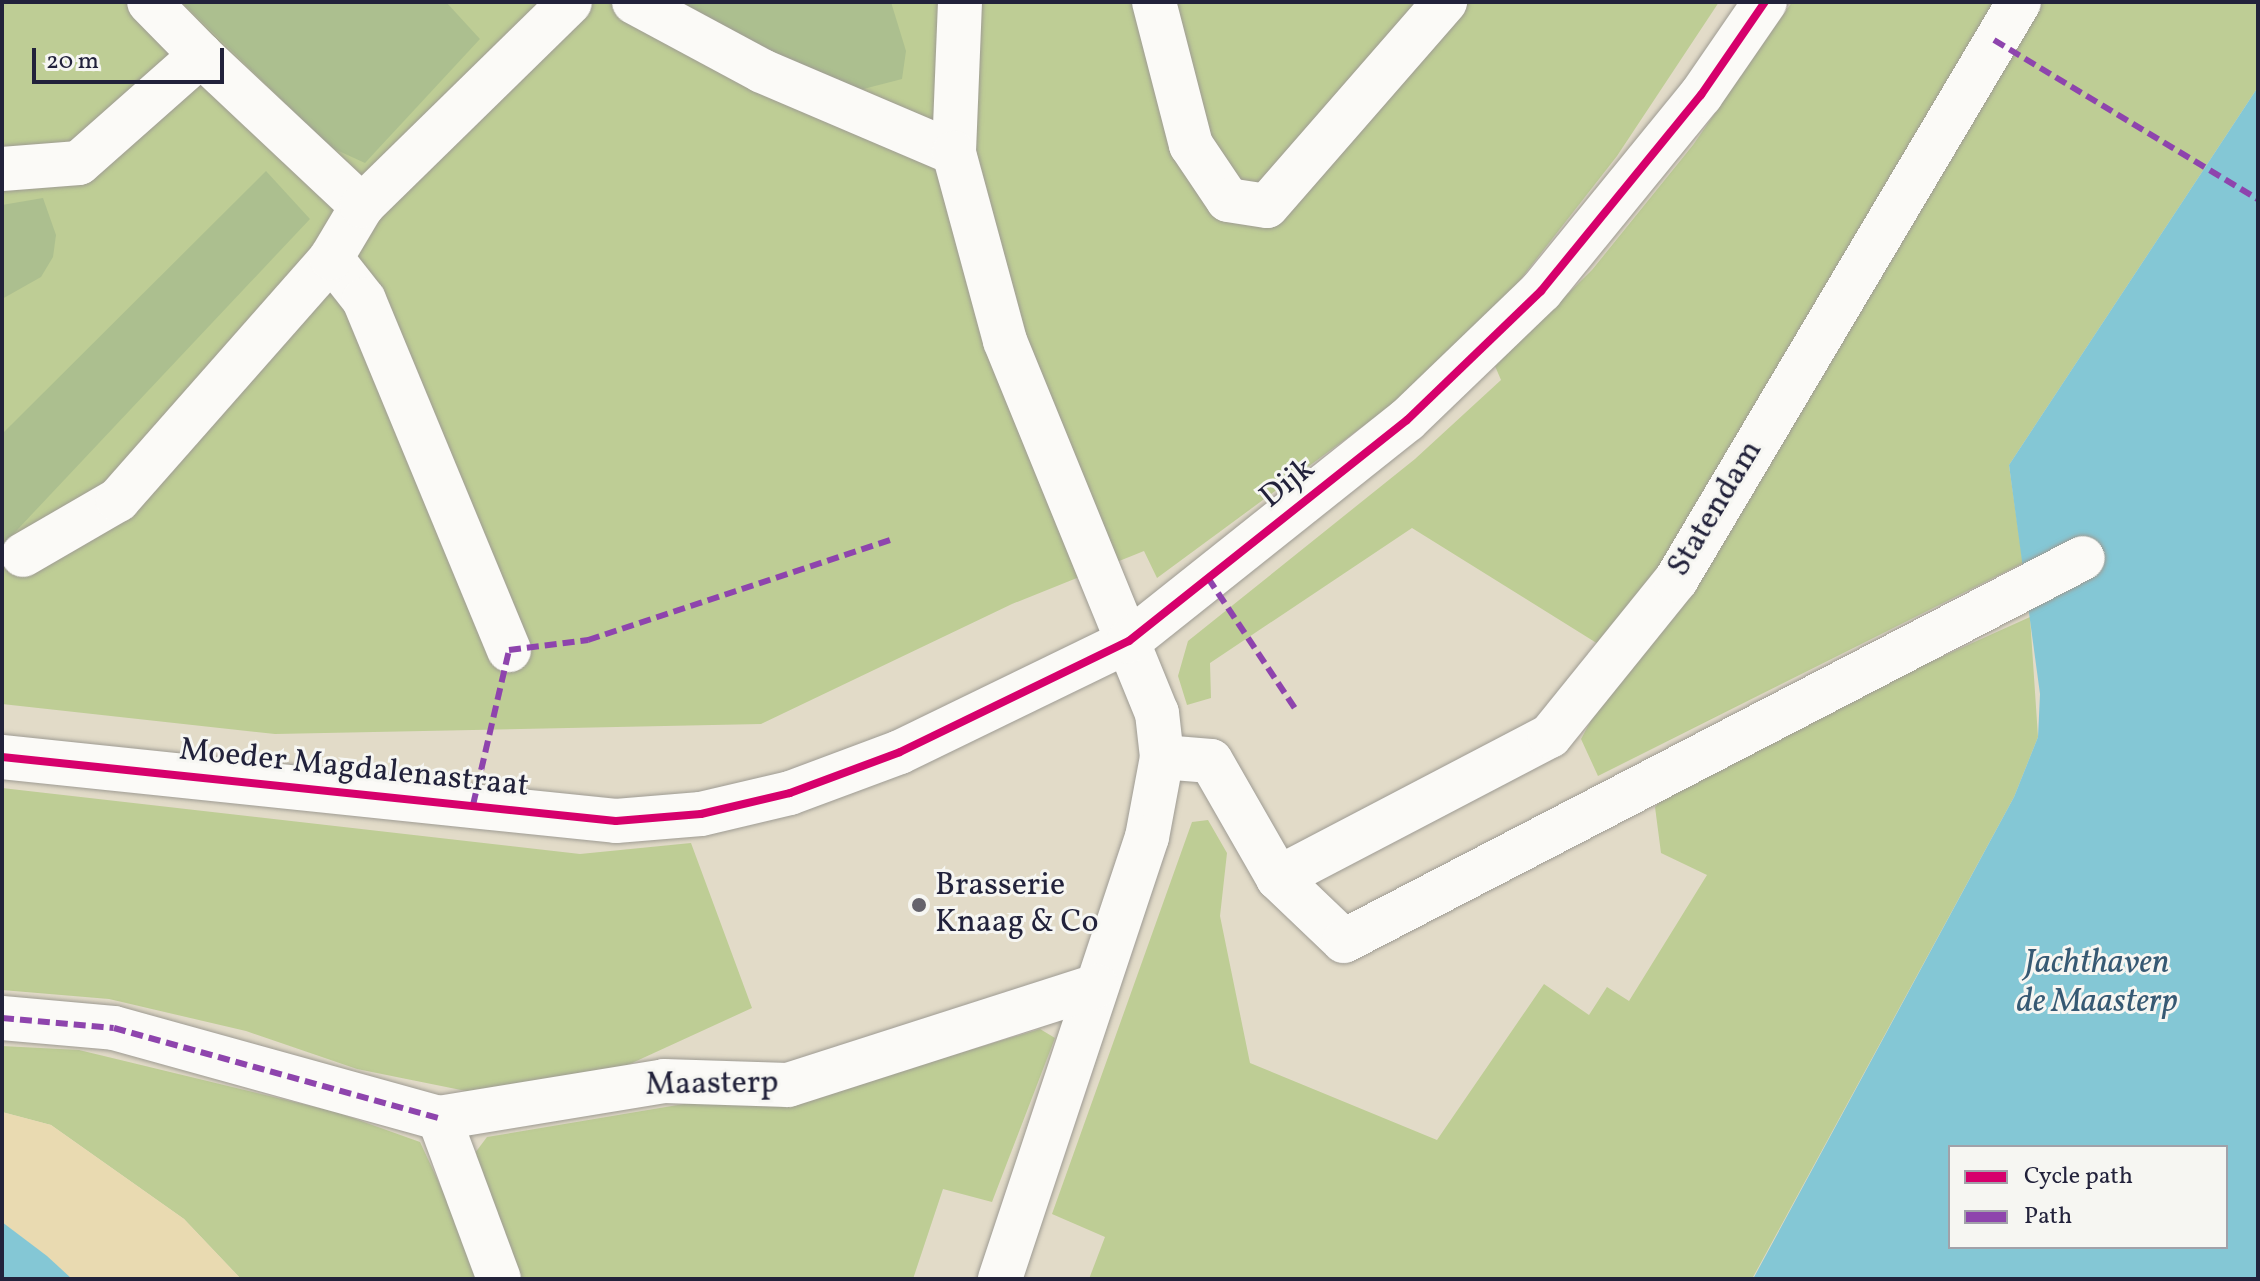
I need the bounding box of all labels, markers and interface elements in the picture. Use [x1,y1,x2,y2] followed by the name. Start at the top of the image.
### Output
[36,32,228,82] scale bar
[46,45,99,79] text: 20 m
[1660,434,1772,584] street label: Statendam
[1253,450,1323,518] street label: Dijk
[177,732,531,806] street label: Moeder Magdalenastraat
[935,868,1098,943] place label: Brasserie Knaag & Co
[910,896,928,914] marker: Brasserie Knaag & Co
[2017,943,2177,1022] water label: Jachthaven de Maasterp
[645,1065,779,1105] street label: Maasterp
[1948,1145,2228,1249] legend
[2024,1160,2133,1194] text: Cycle path
[2024,1200,2072,1234] text: Path

